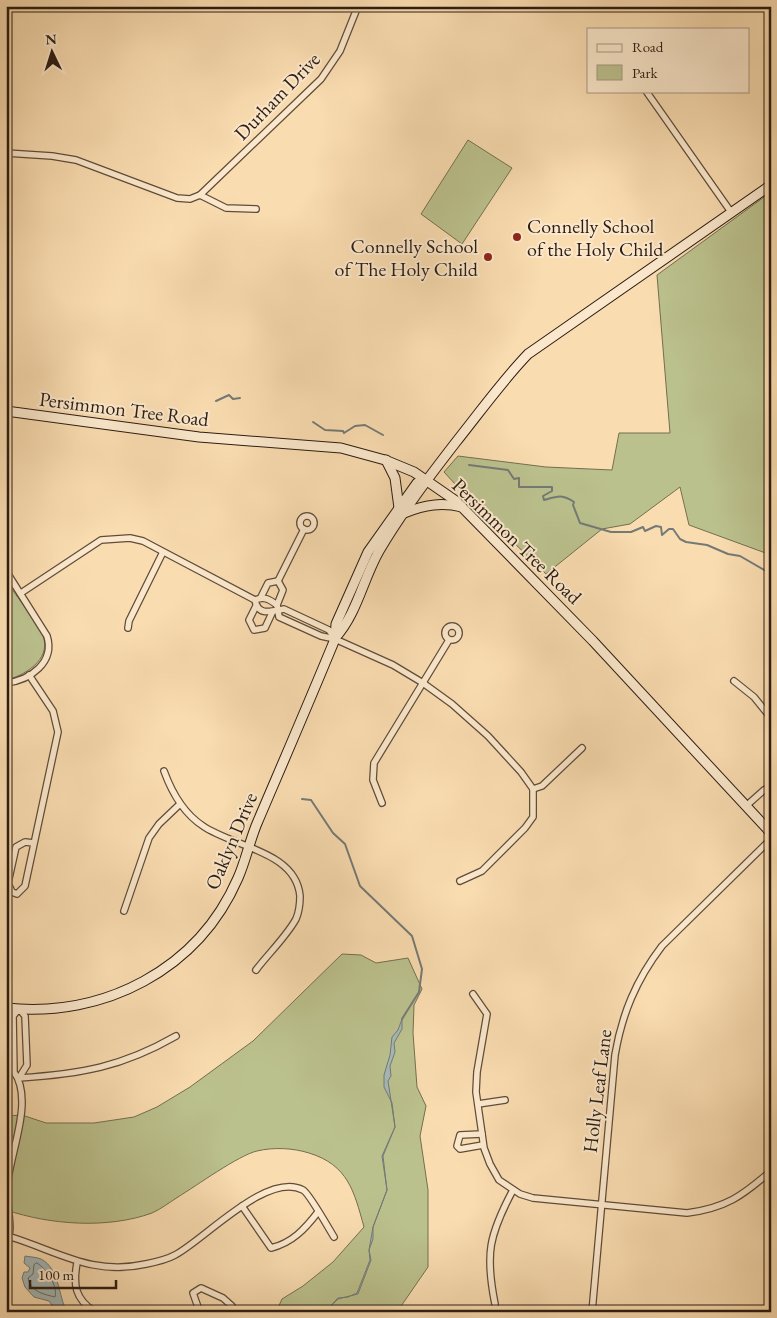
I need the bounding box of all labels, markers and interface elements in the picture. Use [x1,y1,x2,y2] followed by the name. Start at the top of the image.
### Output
[28,28,78,78] north arrow
[587,28,750,92] legend
[45,30,58,48] text: N
[632,37,664,56] text: Road
[228,46,326,146] street label: Durham Drive
[632,63,659,82] text: Park
[527,213,664,262] place label: Connelly School of the Holy Child
[511,231,523,243] marker: Connelly School of the Holy Child
[335,233,479,282] place label: Connelly School of The Holy Child
[482,251,494,263] marker: Connelly School of The Holy Child
[38,386,211,432] street label: Persimmon Tree Road
[447,472,588,610] street label: Persimmon Tree Road
[199,788,263,894] street label: Oaklyn Drive
[577,1028,617,1154] street label: Holly Leaf Lane
[30,1258,116,1290] scale bar
[38,1265,75,1284] text: 100 m

